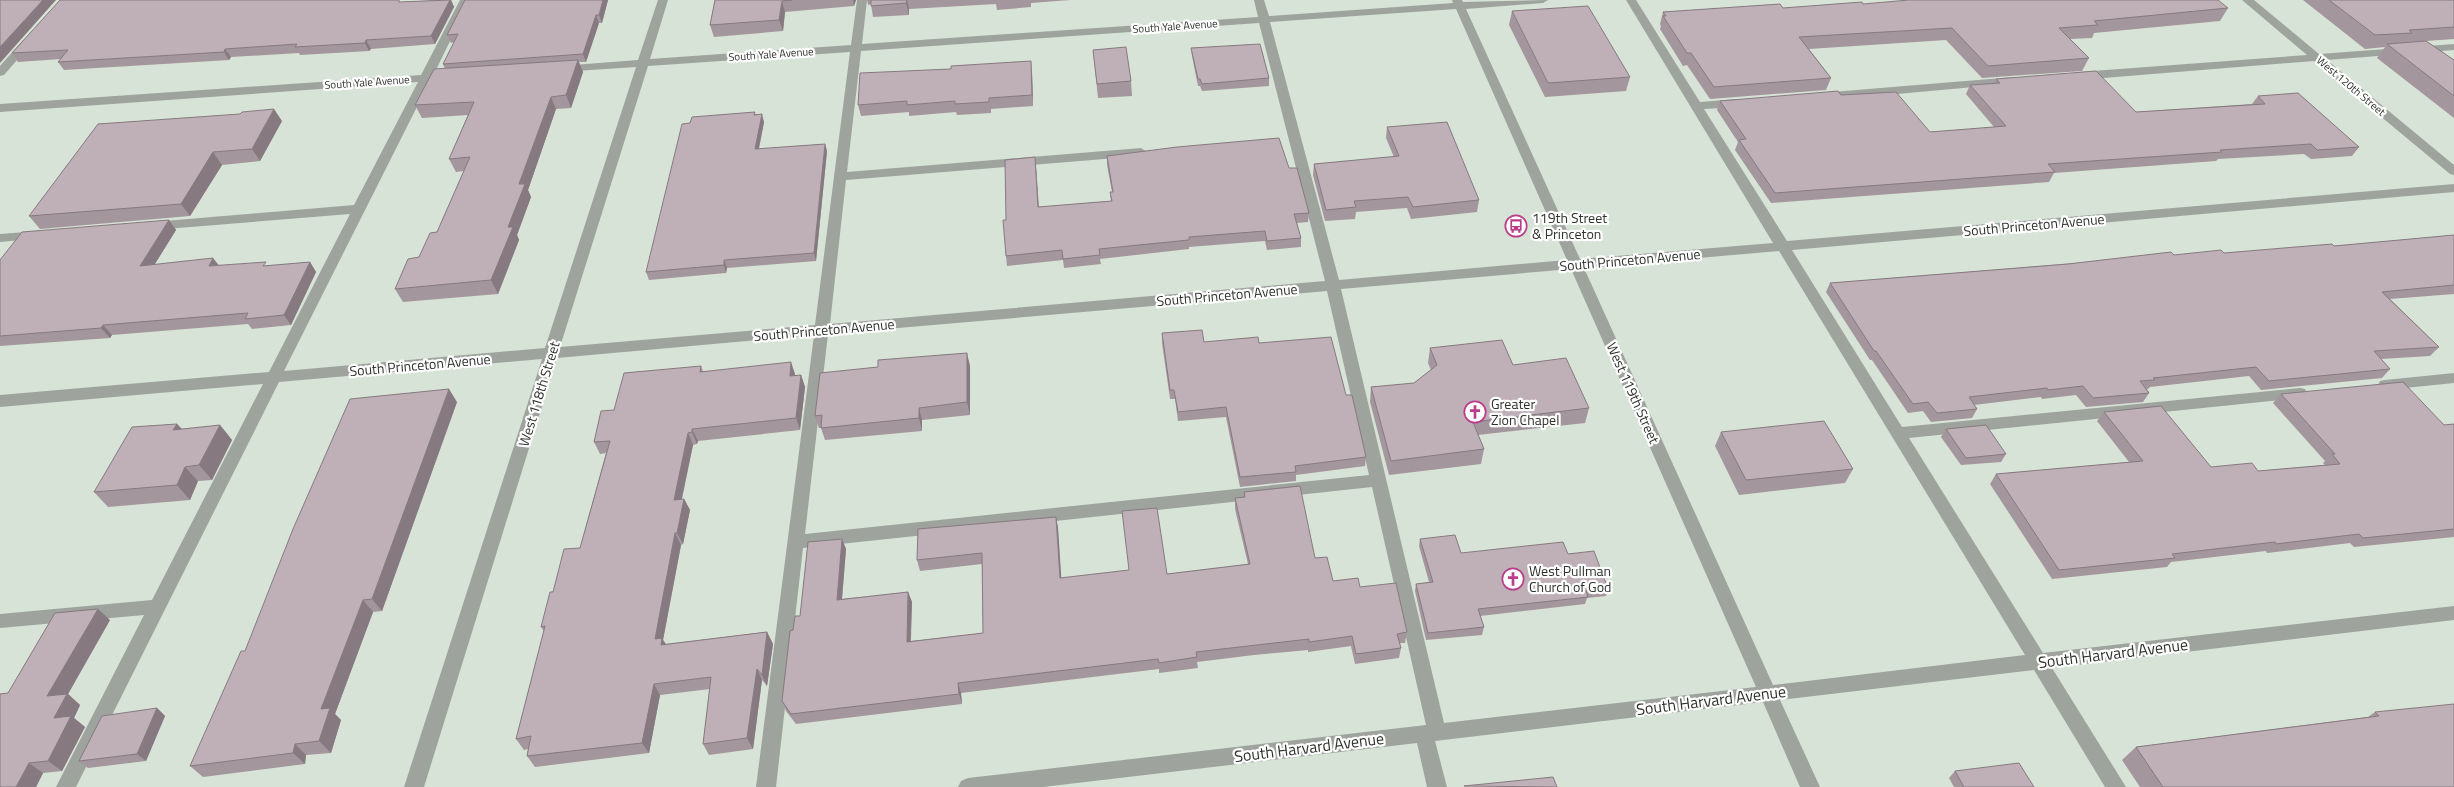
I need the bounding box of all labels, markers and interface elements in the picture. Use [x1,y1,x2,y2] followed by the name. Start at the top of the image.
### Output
[1132,15,1219,37] street label: South Yale Avenue
[728,43,815,65] street label: South Yale Avenue
[2313,52,2389,120] street label: West 120th Street
[324,71,411,93] street label: South Yale Avenue
[1532,207,1607,244] place label: 119th Street & Princeton
[1963,208,2105,241] street label: South Princeton Avenue
[1504,214,1528,238] bus stop icon: 119th Street & Princeton
[1559,243,1701,276] street label: South Princeton Avenue
[1156,278,1298,311] street label: South Princeton Avenue
[753,313,895,346] street label: South Princeton Avenue
[513,339,564,449] street label: West 118th Street
[1602,339,1665,447] street label: West 119th Street
[349,348,491,381] street label: South Princeton Avenue
[1491,393,1559,430] place label: Greater Zion Chapel
[1463,400,1487,424] church icon: Greater Zion Chapel
[1529,560,1612,597] place label: West Pullman Church of God
[1501,567,1525,591] church icon: West Pullman Church of God
[2037,632,2189,674] street label: South Harvard Avenue
[1635,679,1787,721] street label: South Harvard Avenue
[1233,726,1385,768] street label: South Harvard Avenue

